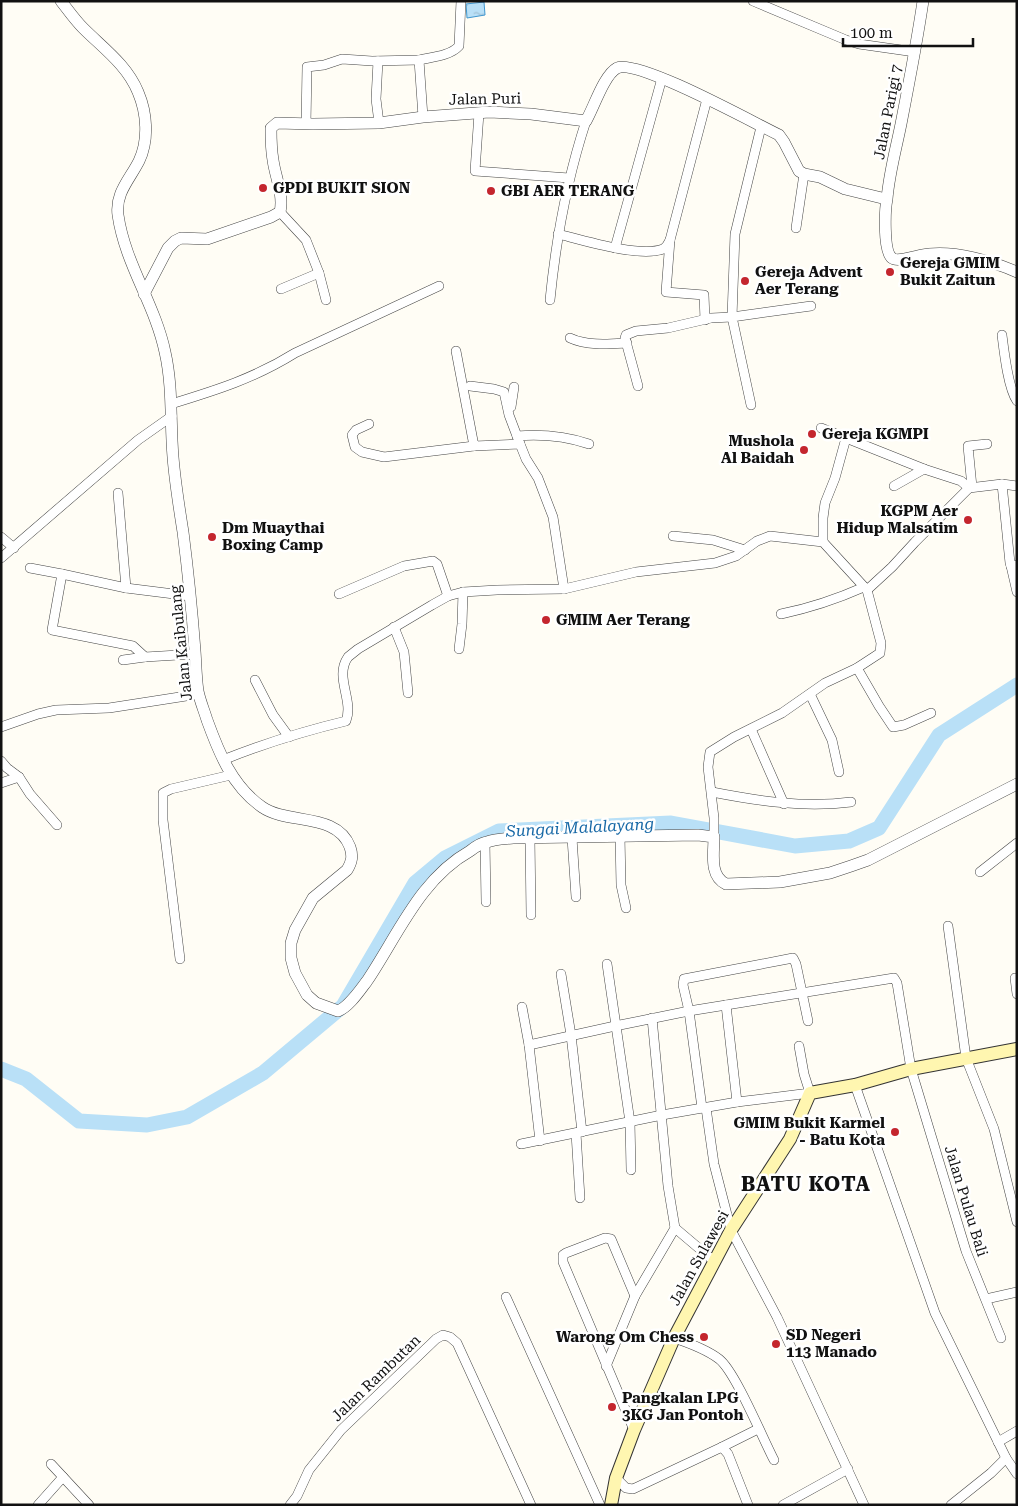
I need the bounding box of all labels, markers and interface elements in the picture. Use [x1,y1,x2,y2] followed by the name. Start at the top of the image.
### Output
[843,15,973,47] scale bar
[850,24,893,42] text: 100 m
[870,63,906,161] street label: Jalan Parigi 7
[449,89,522,109] street label: Jalan Puri
[273,179,411,197] place label: GPDI BUKIT SION
[257,182,269,194] marker: GPDI BUKIT SION
[501,182,635,200] place label: GBI AER TERANG
[485,185,497,197] marker: GBI AER TERANG
[900,254,1000,289] place label: Gereja GMIM Bukit Zaitun
[755,263,863,298] place label: Gereja Advent Aer Terang
[884,266,896,278] marker: Gereja GMIM Bukit Zaitun
[739,275,751,287] marker: Gereja Advent Aer Terang
[822,425,929,443] place label: Gereja KGMPI
[806,428,818,440] marker: Gereja KGMPI
[721,432,794,467] place label: Mushola Al Baidah
[798,444,810,456] marker: Mushola Al Baidah
[836,502,959,537] place label: KGPM Aer Hidup Malsatim
[962,514,974,526] marker: KGPM Aer Hidup Malsatim
[222,519,324,554] place label: Dm Muaythai Boxing Camp
[206,531,218,543] marker: Dm Muaythai Boxing Camp
[166,584,196,702] street label: Jalan Kaibulang
[556,611,690,629] place label: GMIM Aer Terang
[540,614,552,626] marker: GMIM Aer Terang
[505,814,654,841] water label: Sungai Malalayang
[733,1114,885,1149] place label: GMIM Bukit Karmel - Batu Kota
[889,1126,901,1138] marker: GMIM Bukit Karmel - Batu Kota
[941,1143,991,1259] street label: Jalan Pulau Bali
[741,1172,871,1196] district label: BATU KOTA
[665,1207,733,1309] street label: Jalan Sulawesi
[786,1326,877,1361] place label: SD Negeri 113 Manado
[556,1328,694,1346] place label: Warong Om Chess
[328,1331,424,1425] street label: Jalan Rambutan
[698,1331,710,1343] marker: Warong Om Chess
[770,1338,782,1350] marker: SD Negeri 113 Manado
[622,1389,744,1424] place label: Pangkalan LPG 3KG Jan Pontoh
[606,1401,618,1413] marker: Pangkalan LPG 3KG Jan Pontoh

